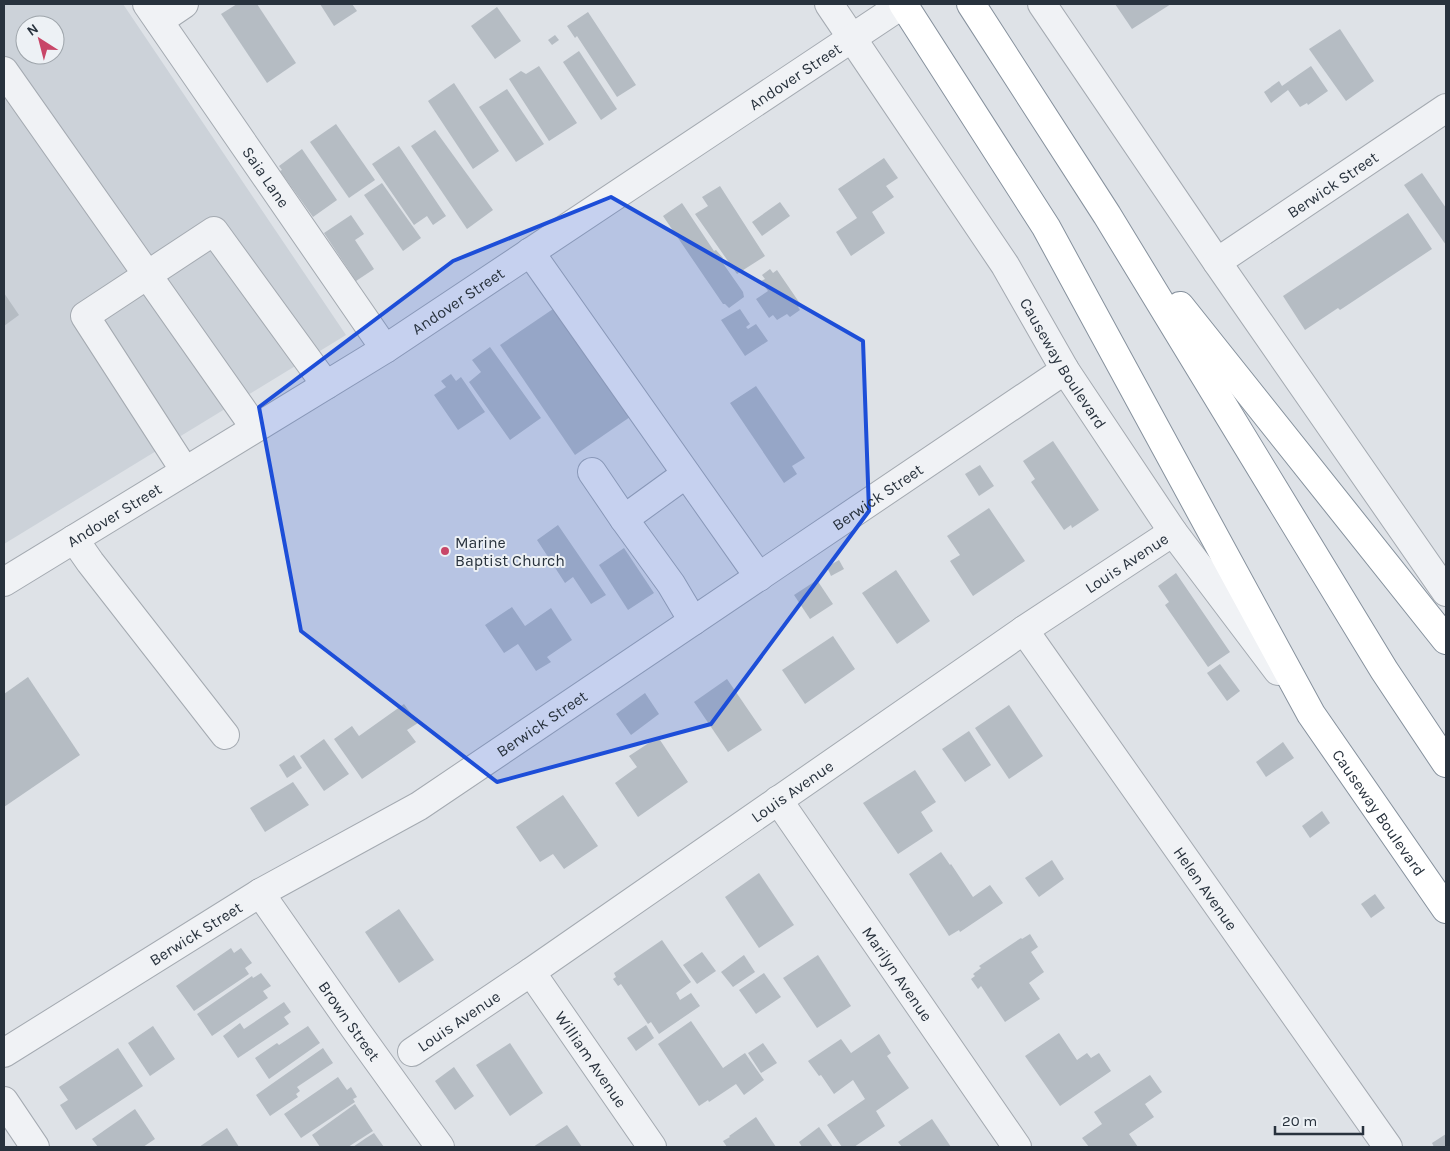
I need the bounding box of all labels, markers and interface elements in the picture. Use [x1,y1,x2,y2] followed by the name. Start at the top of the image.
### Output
[15,15,65,65] north arrow
[24,20,42,40] text: N
[745,39,845,114] street label: Andover Street
[239,143,294,211] street label: Saia Lane
[1283,147,1381,222] street label: Berwick Street
[408,263,508,338] street label: Andover Street
[1016,294,1111,432] street label: Causeway Boulevard
[828,459,926,534] street label: Berwick Street
[63,479,165,551] street label: Andover Street
[1081,528,1172,597] street label: Louis Avenue
[455,533,565,570] place label: Marine Baptist Church
[439,545,451,557] marker: Marine Baptist Church
[493,686,591,761] street label: Berwick Street
[1329,745,1430,879] street label: Causeway Boulevard
[747,756,837,826] street label: Louis Avenue
[1170,843,1242,934] street label: Helen Avenue
[146,897,245,969] street label: Berwick Street
[858,923,937,1025] street label: Marilyn Avenue
[315,977,384,1064] street label: Brown Street
[413,986,503,1055] street label: Louis Avenue
[551,1007,631,1111] street label: William Avenue
[1275,1104,1362,1136] scale bar
[1282,1112,1317,1130] text: 20 m

